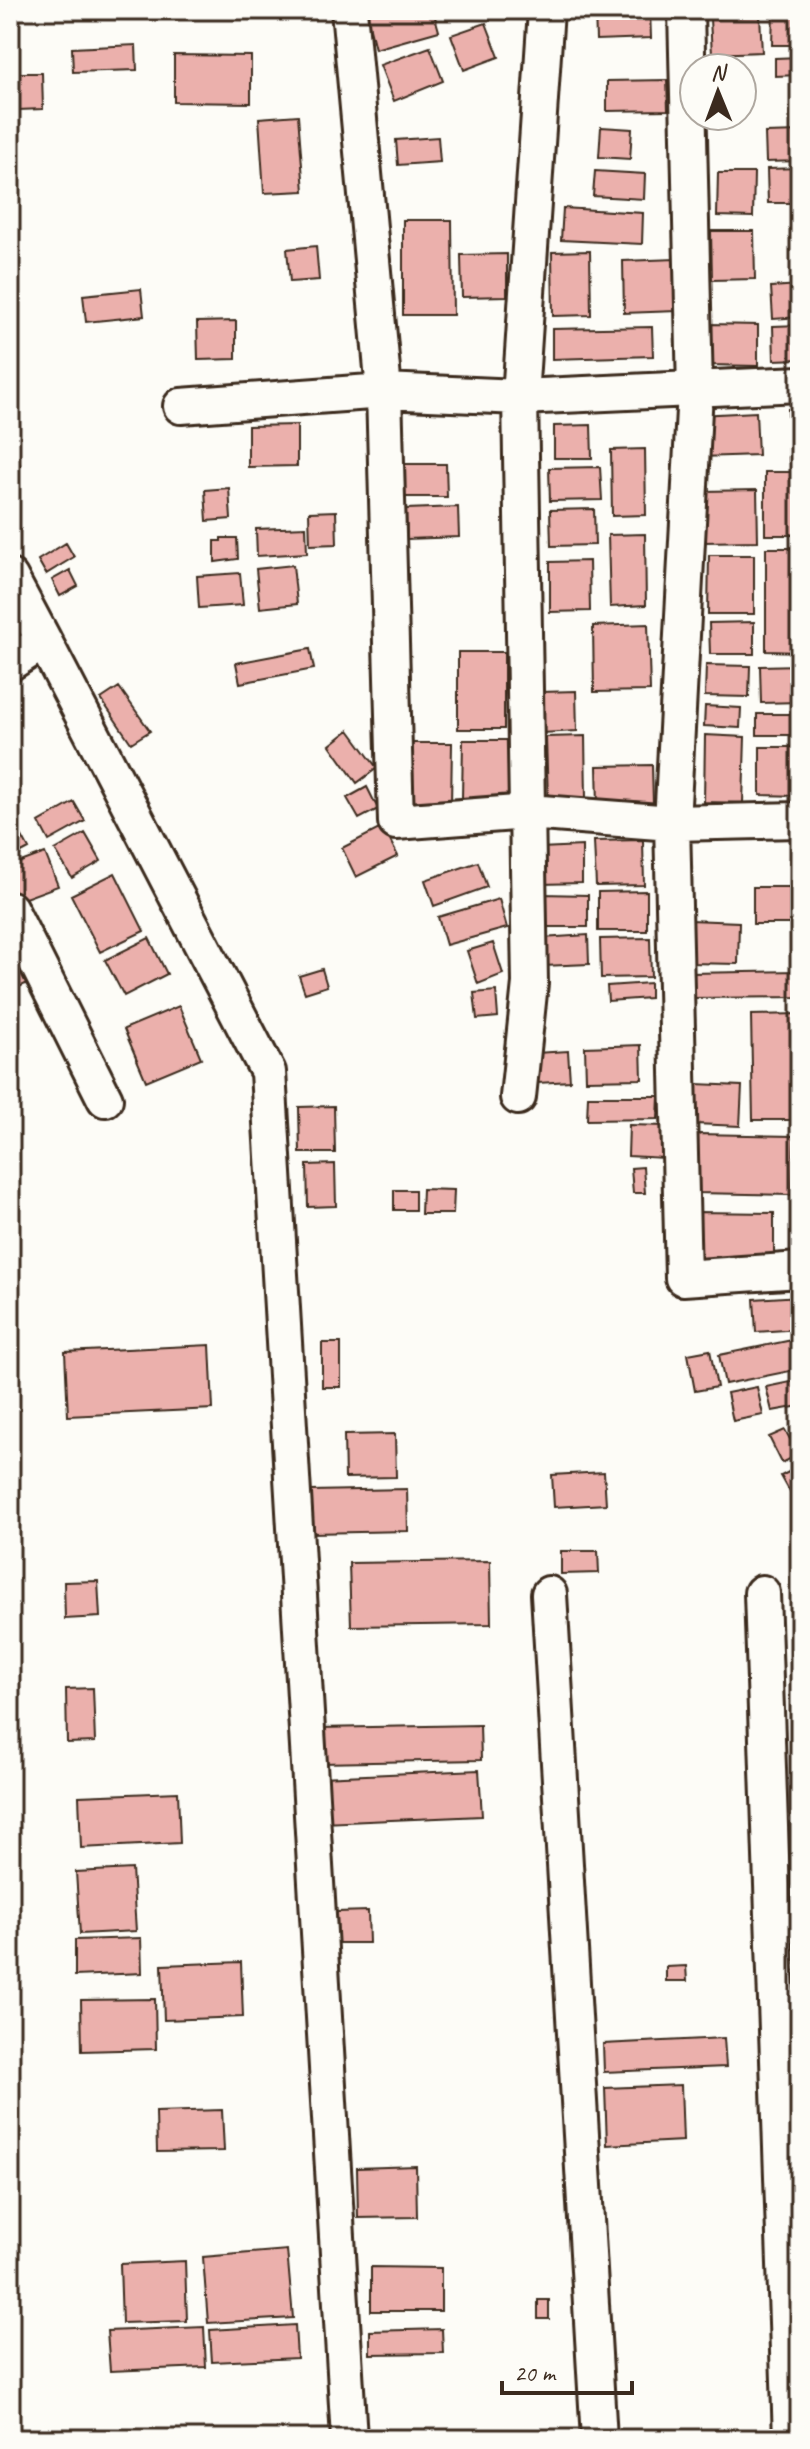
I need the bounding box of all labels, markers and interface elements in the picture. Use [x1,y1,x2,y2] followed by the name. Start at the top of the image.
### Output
[678,52,758,132] north arrow
[711,59,728,87] text: N
[502,2345,632,2395] scale bar
[514,2358,557,2388] text: 20 m

